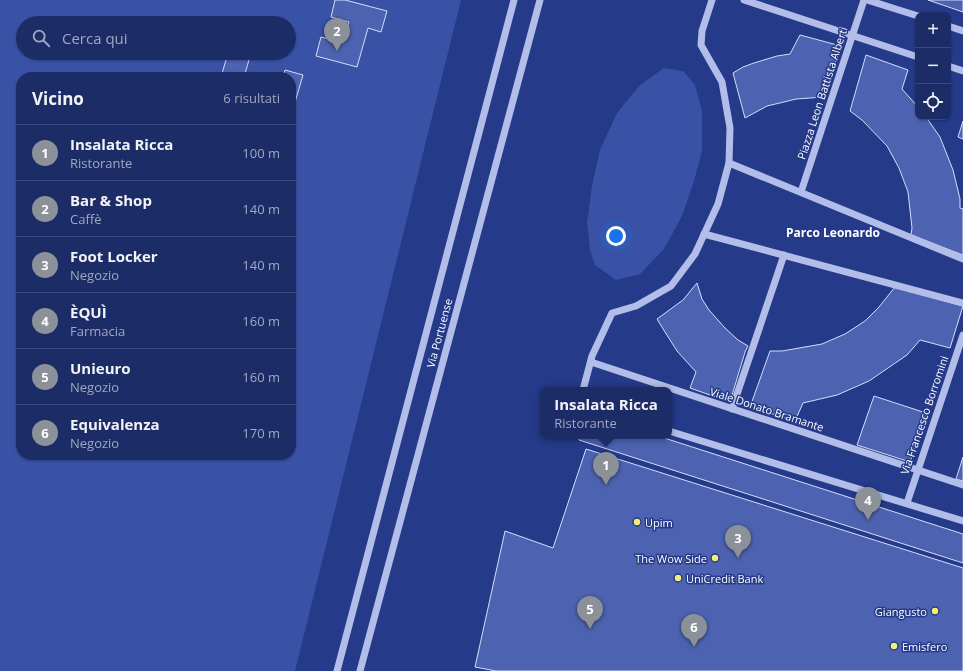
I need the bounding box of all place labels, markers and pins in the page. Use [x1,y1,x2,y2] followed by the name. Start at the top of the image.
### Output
[324,18,350,51] pin: 2
[593,452,619,485] pin: 1
[855,487,881,520] pin: 4
[645,515,673,530] place label: Upim
[632,517,642,527] marker: Upim
[725,525,751,558] pin: 3
[635,551,707,566] place label: The Wow Side
[710,553,720,563] marker: The Wow Side
[686,571,763,586] place label: UniCredit Bank
[673,573,683,583] marker: UniCredit Bank
[577,596,603,629] pin: 5
[875,604,927,619] place label: Giangusto
[930,606,940,616] marker: Giangusto
[681,614,707,647] pin: 6
[902,639,948,654] place label: Emisfero
[889,641,899,651] marker: Emisfero

